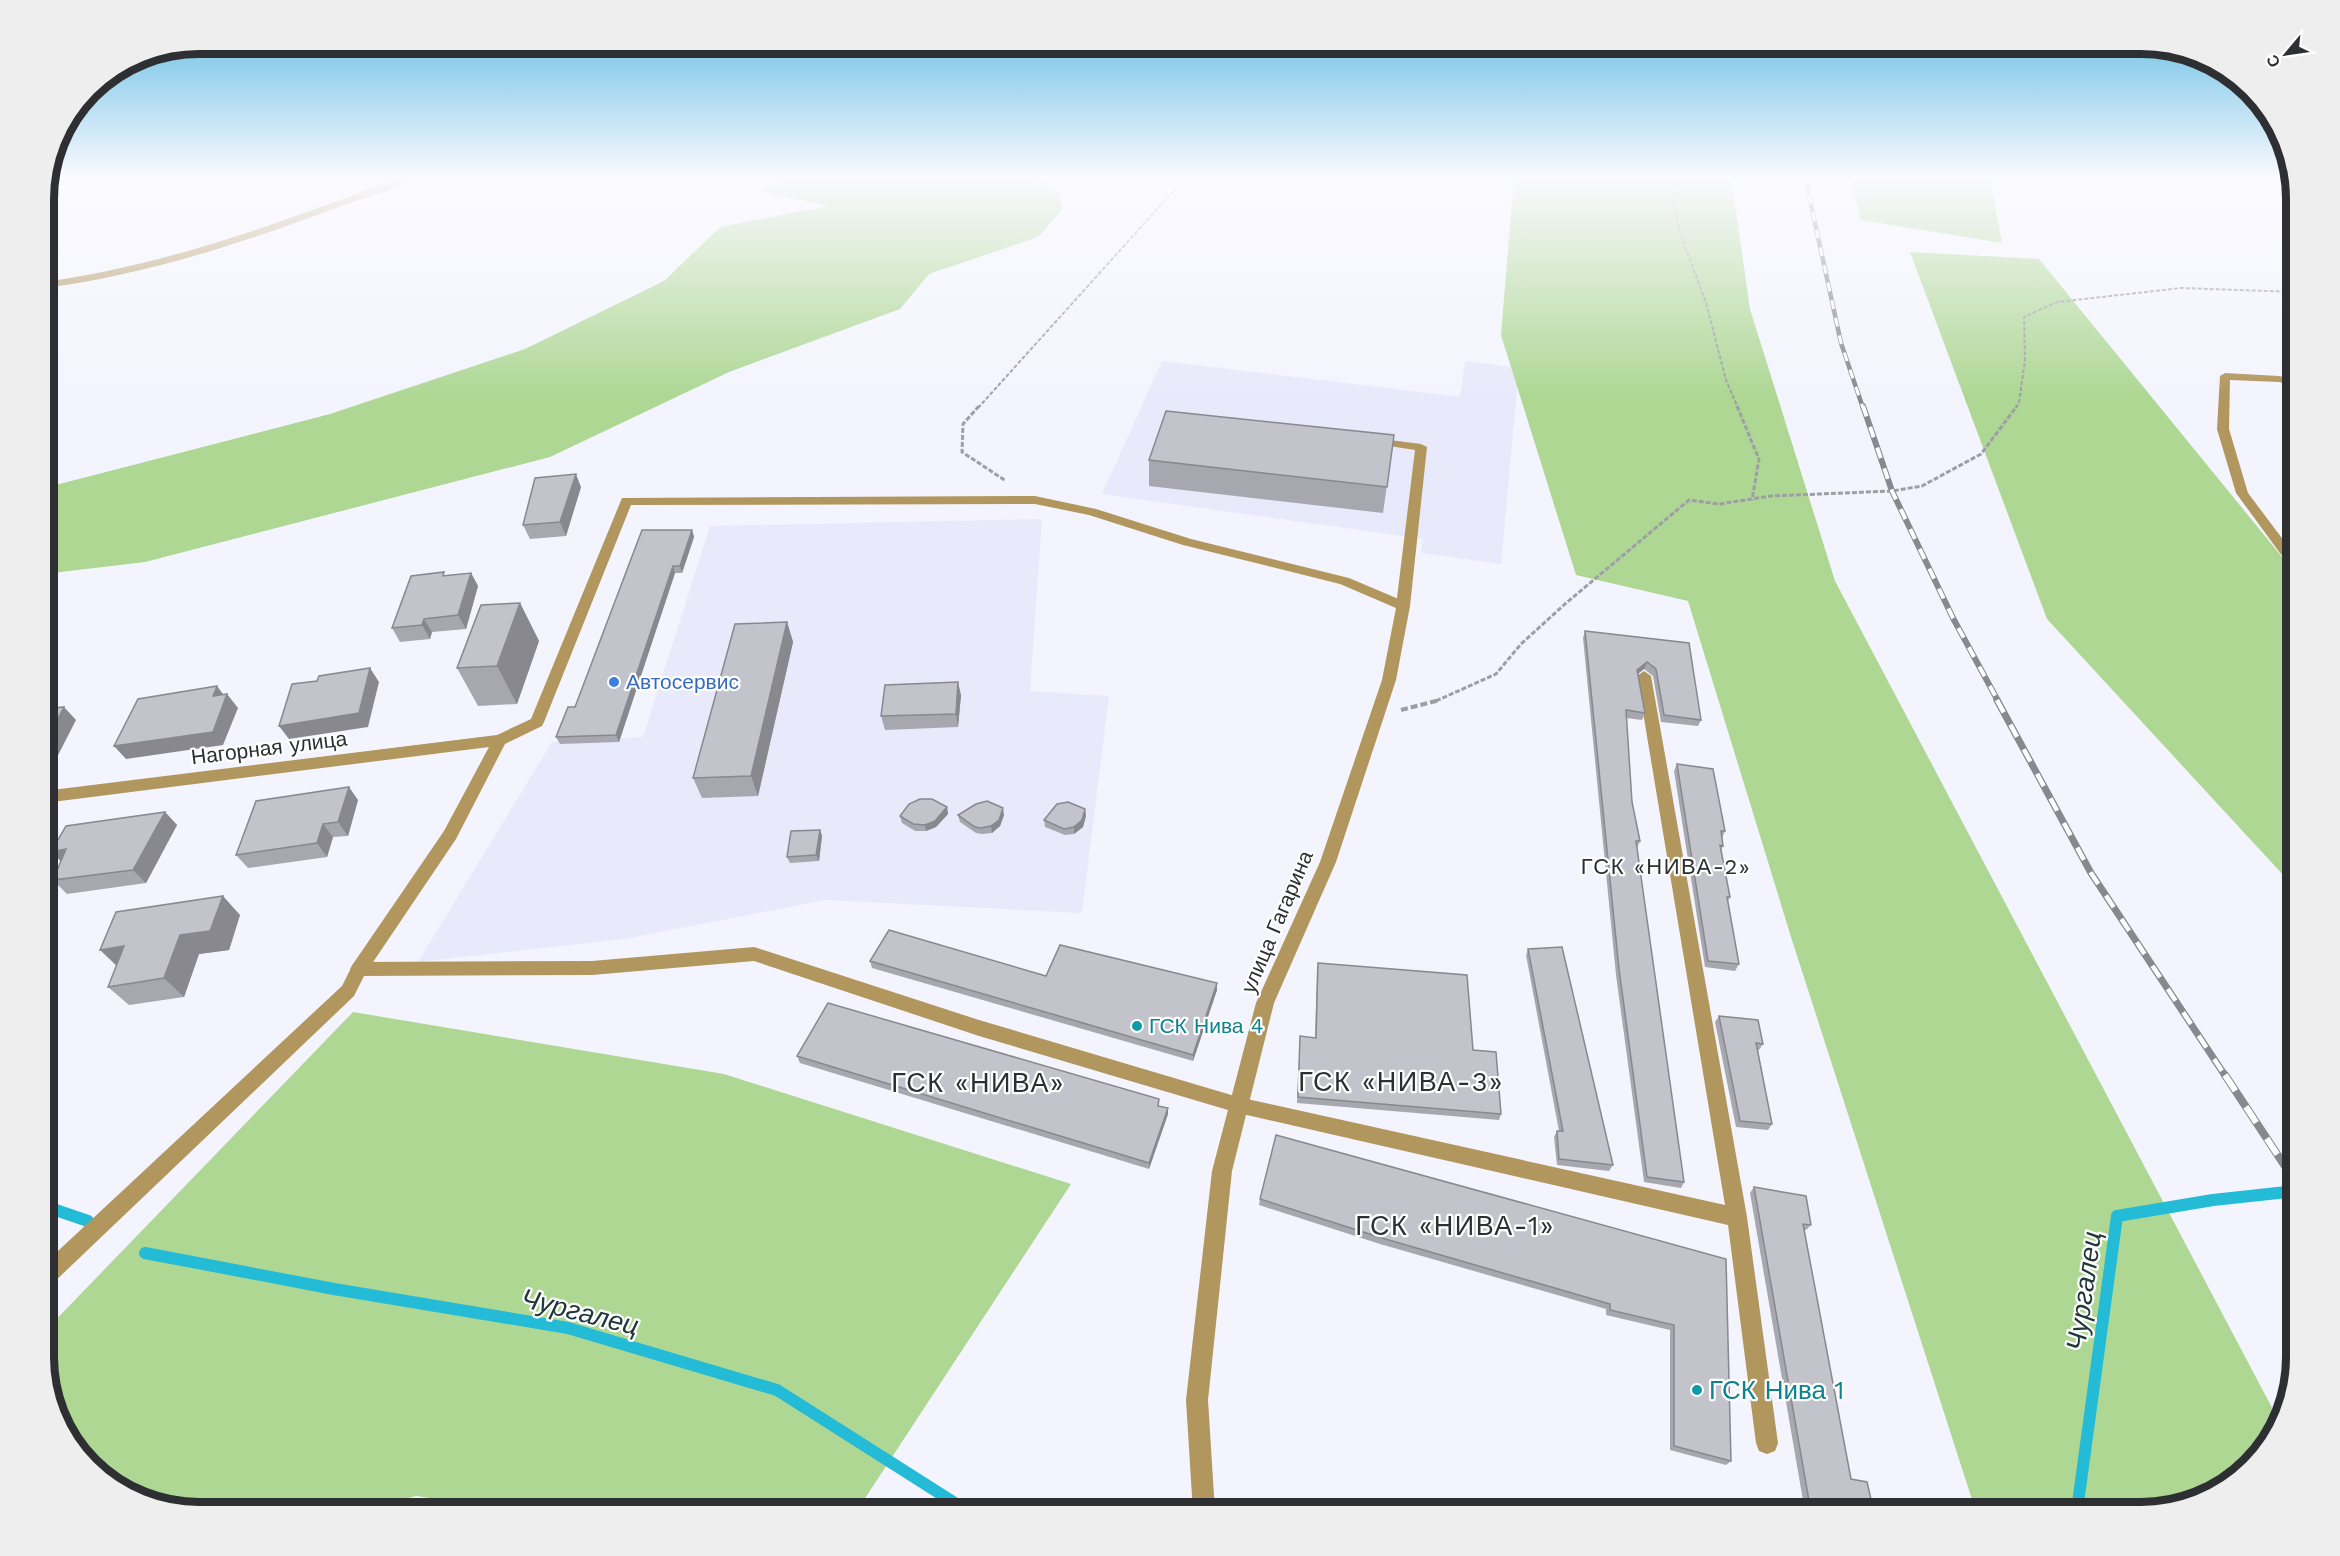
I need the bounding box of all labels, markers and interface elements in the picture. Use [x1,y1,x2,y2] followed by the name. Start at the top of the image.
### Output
[2256,24,2316,84] north arrow
[2262,51,2284,71] text: С
[626,669,739,694] place label: Автосервис
[607,675,621,689] marker: Автосервис
[190,725,349,769] street label: Нагорная улица
[1235,847,1318,997] street label: улица Гагарина
[1581,854,1751,879] district label: ГСК «НИВА-2»
[1149,1013,1263,1038] place label: ГСК Нива 4
[1130,1019,1144,1033] marker: ГСК Нива 4
[1298,1066,1504,1098] district label: ГСК «НИВА-3»
[891,1067,1065,1099] district label: ГСК «НИВА»
[1355,1210,1555,1242] district label: ГСК «НИВА-1»
[2060,1229,2108,1353] water label: Чургалец
[518,1282,642,1342] water label: Чургалец
[1709,1375,1844,1405] place label: ГСК Нива 1
[1690,1383,1704,1397] marker: ГСК Нива 1

